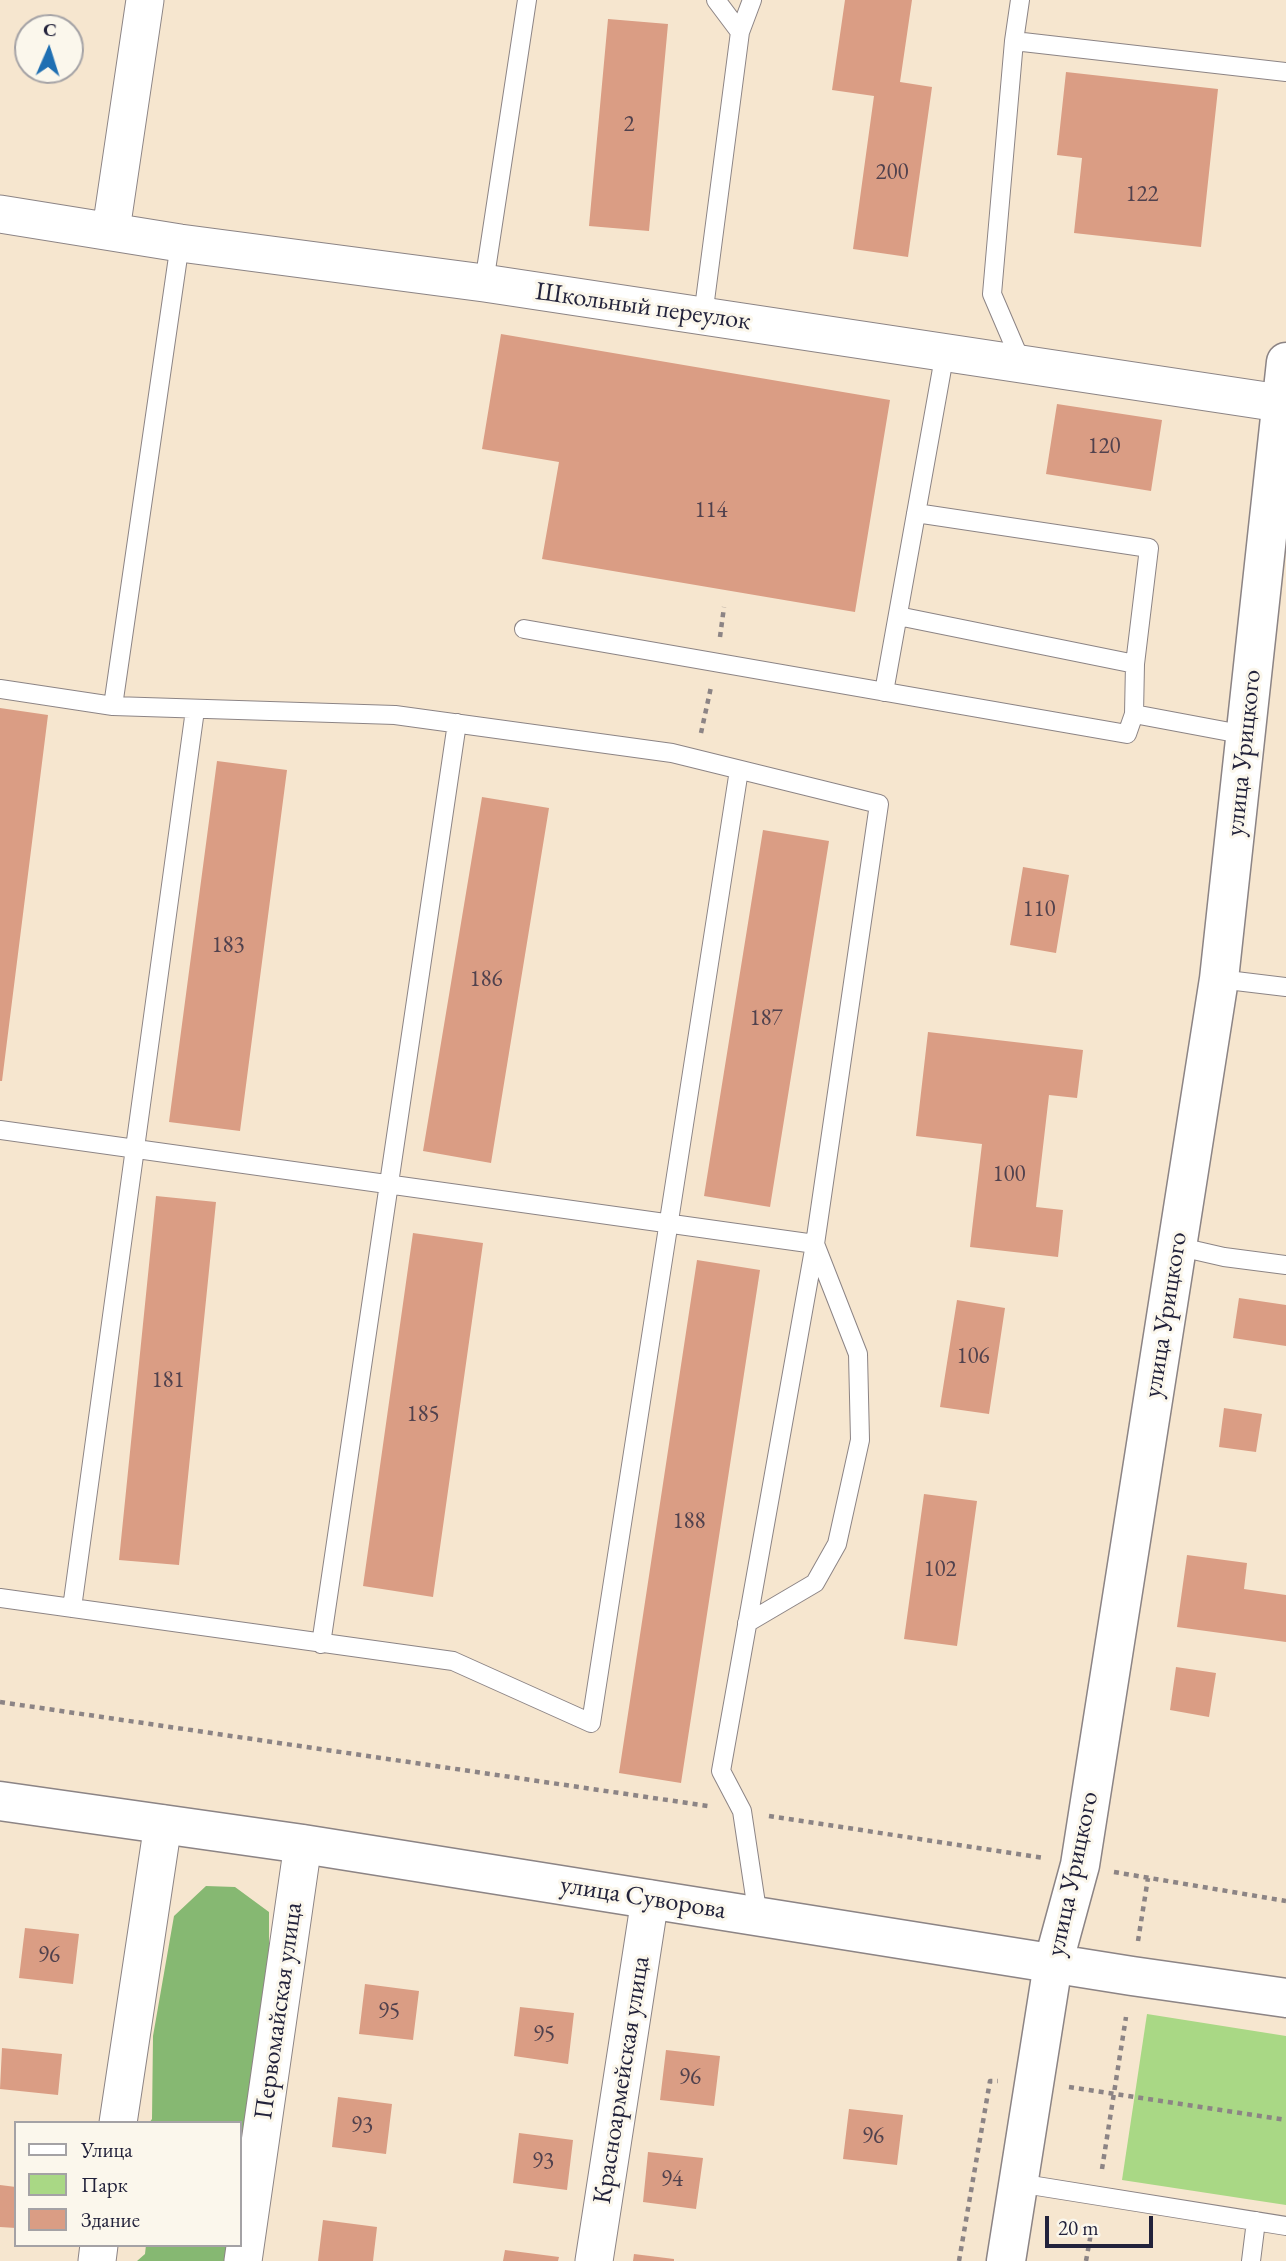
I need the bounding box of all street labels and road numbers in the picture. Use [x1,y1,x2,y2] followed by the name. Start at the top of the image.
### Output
[533,276,753,338] street label: Школьный переулок
[1220,668,1268,838] street label: улица Урицкого
[1137,1230,1195,1400] street label: улица Урицкого
[1040,1789,1106,1959] street label: улица Урицкого
[558,1869,728,1927] street label: улица Суворова
[248,1900,310,2122] street label: Первомайская улица
[587,1954,657,2206] street label: Красноармейская улица

